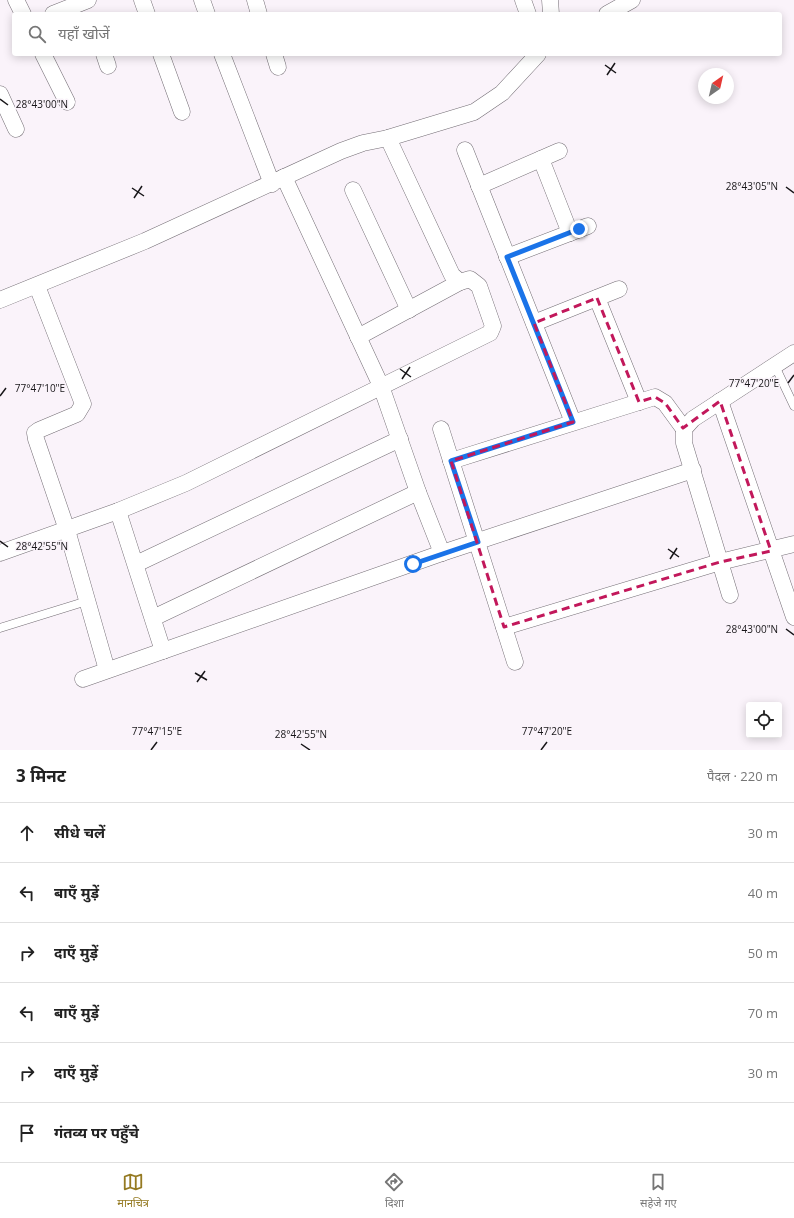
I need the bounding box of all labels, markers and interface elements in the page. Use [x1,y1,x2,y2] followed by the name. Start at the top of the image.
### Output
[12,12,782,56] search box
[26,23,48,45] icon: search
[58,23,110,43] text: यहाँ खोजें
[698,68,734,104] north arrow
[16,97,68,111] text: 28°43'00"N
[726,179,778,193] text: 28°43'05"N
[570,220,588,238] route end
[729,376,779,390] text: 77°47'20"E
[15,381,65,395] text: 77°47'10"E
[16,539,68,553] text: 28°42'55"N
[404,555,422,573] route start
[726,622,778,636] text: 28°43'00"N
[746,702,782,738] map controls
[746,702,782,738] button: locate
[132,724,182,738] text: 77°47'15"E
[522,724,572,738] text: 77°47'20"E
[275,727,327,741] text: 28°42'55"N
[16,764,66,787] text: 3 मिनट
[707,767,778,785] text: पैदल · 220 m
[16,822,38,844] icon: ahead
[54,822,105,842] text: सीधे चलें
[748,824,778,842] text: 30 m
[16,882,38,904] icon: left
[54,882,99,902] text: बाएँ मुड़ें
[748,884,778,902] text: 40 m
[16,942,38,964] icon: right
[54,942,98,962] text: दाएँ मुड़ें
[748,944,778,962] text: 50 m
[16,1002,38,1024] icon: left
[54,1002,99,1022] text: बाएँ मुड़ें
[748,1004,778,1022] text: 70 m
[16,1062,38,1084] icon: right
[54,1062,98,1082] text: दाएँ मुड़ें
[748,1064,778,1082] text: 30 m
[16,1122,38,1144] icon: arrive
[54,1122,139,1142] text: गंतव्य पर पहुँचे
[117,1171,149,1211] tab: मानचित्र
[383,1171,405,1211] tab: दिशा
[640,1171,677,1211] tab: सहेजे गए

